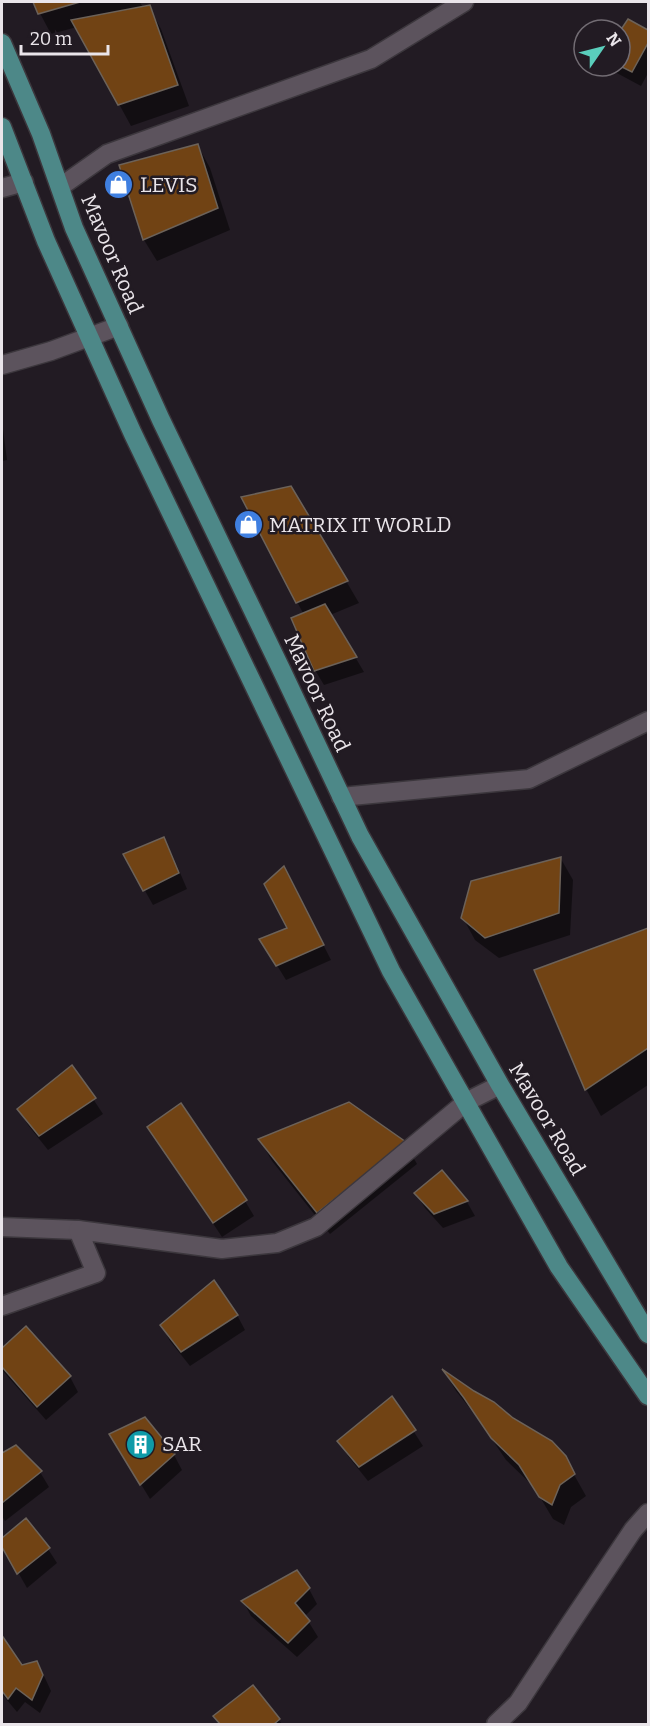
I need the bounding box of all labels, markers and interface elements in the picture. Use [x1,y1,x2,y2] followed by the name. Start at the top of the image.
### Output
[21,18,108,56] scale bar
[572,18,632,78] north arrow
[30,28,72,50] text: 20 m
[603,29,625,50] text: N
[103,169,135,201] shop icon: LEVIS
[140,172,198,198] place label: LEVIS
[75,190,149,318] street label: Mavoor Road
[232,509,264,541] shop icon: MATRIX IT WORLD
[269,512,452,538] place label: MATRIX IT WORLD
[278,630,356,756] street label: Mavoor Road
[503,1058,591,1180] street label: Mavoor Road
[125,1428,157,1460] building icon: SAR
[162,1431,202,1457] place label: SAR

